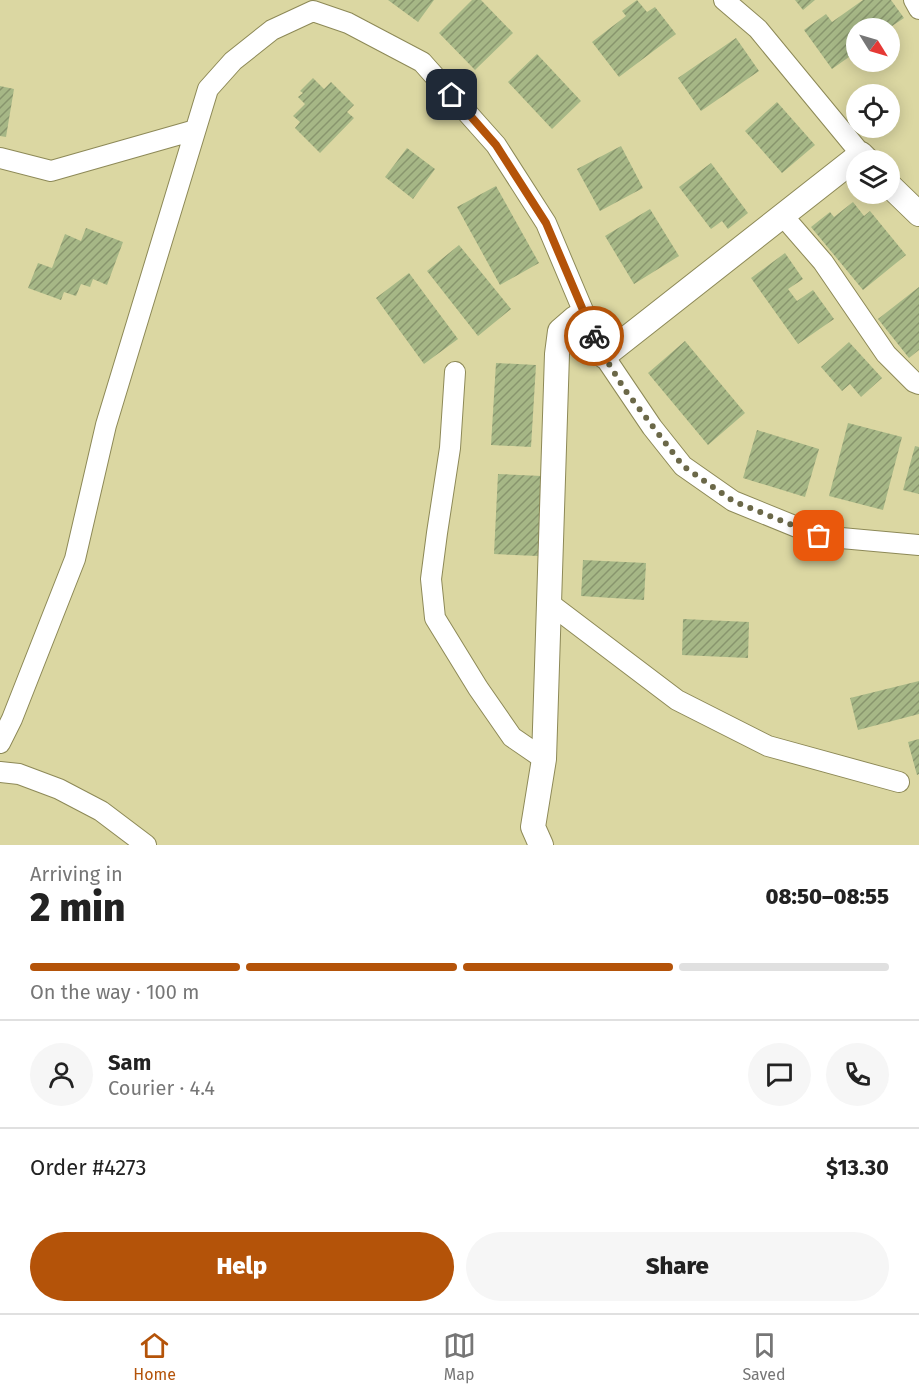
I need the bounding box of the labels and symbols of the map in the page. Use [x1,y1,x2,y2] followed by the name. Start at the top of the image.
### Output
[846,18,900,72] north arrow
[426,69,477,120] pin
[564,306,624,366] courier
[793,510,844,561] pin

